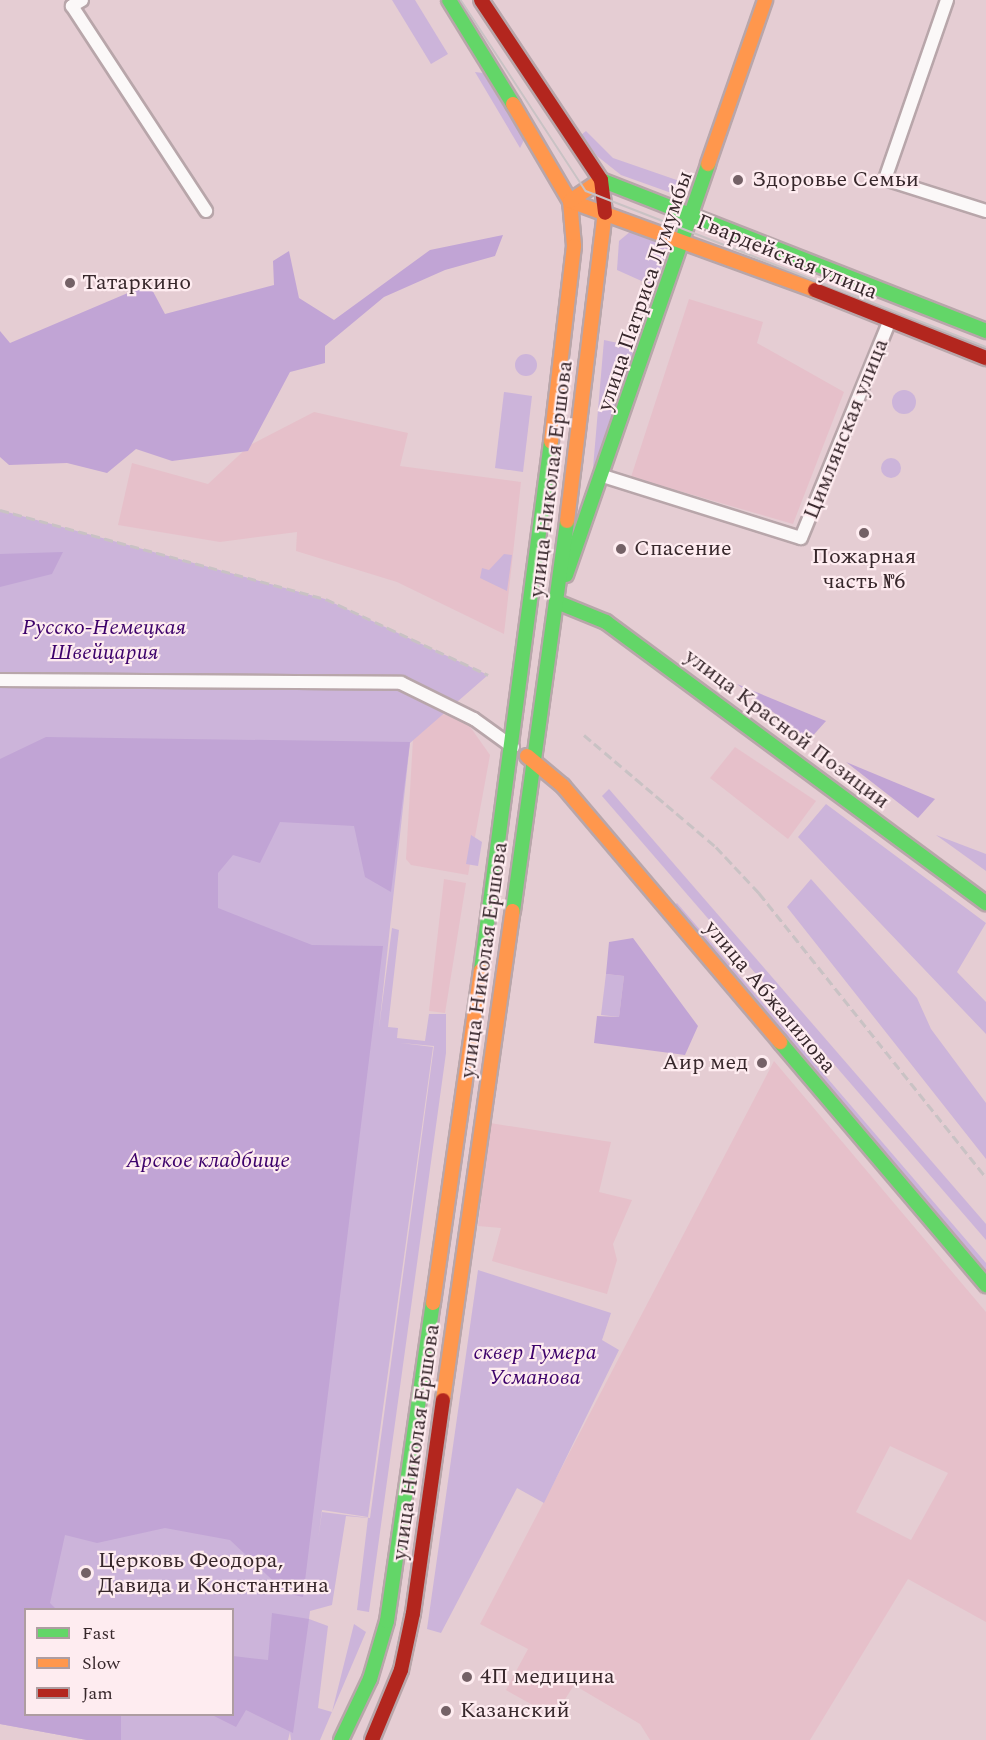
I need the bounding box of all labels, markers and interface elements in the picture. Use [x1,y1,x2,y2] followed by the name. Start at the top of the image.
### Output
[752,167,919,193] place label: Здоровье Семьи
[591,168,699,414] street label: улица Патриса Лумумбы
[729,171,747,189] marker: Здоровье Семьи
[693,209,881,305] street label: Гвардейская улица
[82,270,191,296] place label: Татаркино
[63,276,77,290] marker: Татаркино
[798,335,894,523] street label: Цимлянская улица
[523,359,579,599] street label: улица Николая Ершова
[857,526,871,540] marker: Пожарная часть №6
[634,536,732,562] place label: Спасение
[612,540,630,558] marker: Спасение
[812,543,916,594] place label: Пожарная часть №6
[22,614,186,666] park label: Русско-Немецкая Швейцария
[679,643,895,815] street label: улица Красной Позиции
[454,840,514,1080] street label: улица Николая Ершова
[698,915,842,1079] street label: улица Абжалилова
[662,1050,748,1076] place label: Аир мед
[753,1054,771,1072] marker: Аир мед
[126,1148,290,1174] park label: Арское кладбище
[386,1322,446,1562] street label: улица Николая Ершова
[473,1339,597,1390] park label: сквер Гумера Усманова
[98,1547,329,1598] place label: Церковь Феодора, Давида и Константина
[79,1566,93,1580] marker: Церковь Феодора, Давида и Константина
[24,1608,234,1716] legend
[82,1620,115,1647] text: Fast
[82,1650,120,1677] text: Slow
[480,1664,615,1690] place label: 4П медицина
[458,1668,476,1686] marker: 4П медицина
[82,1680,113,1707] text: Jam
[460,1698,570,1724] place label: Казанский
[437,1702,455,1720] marker: Казанский

